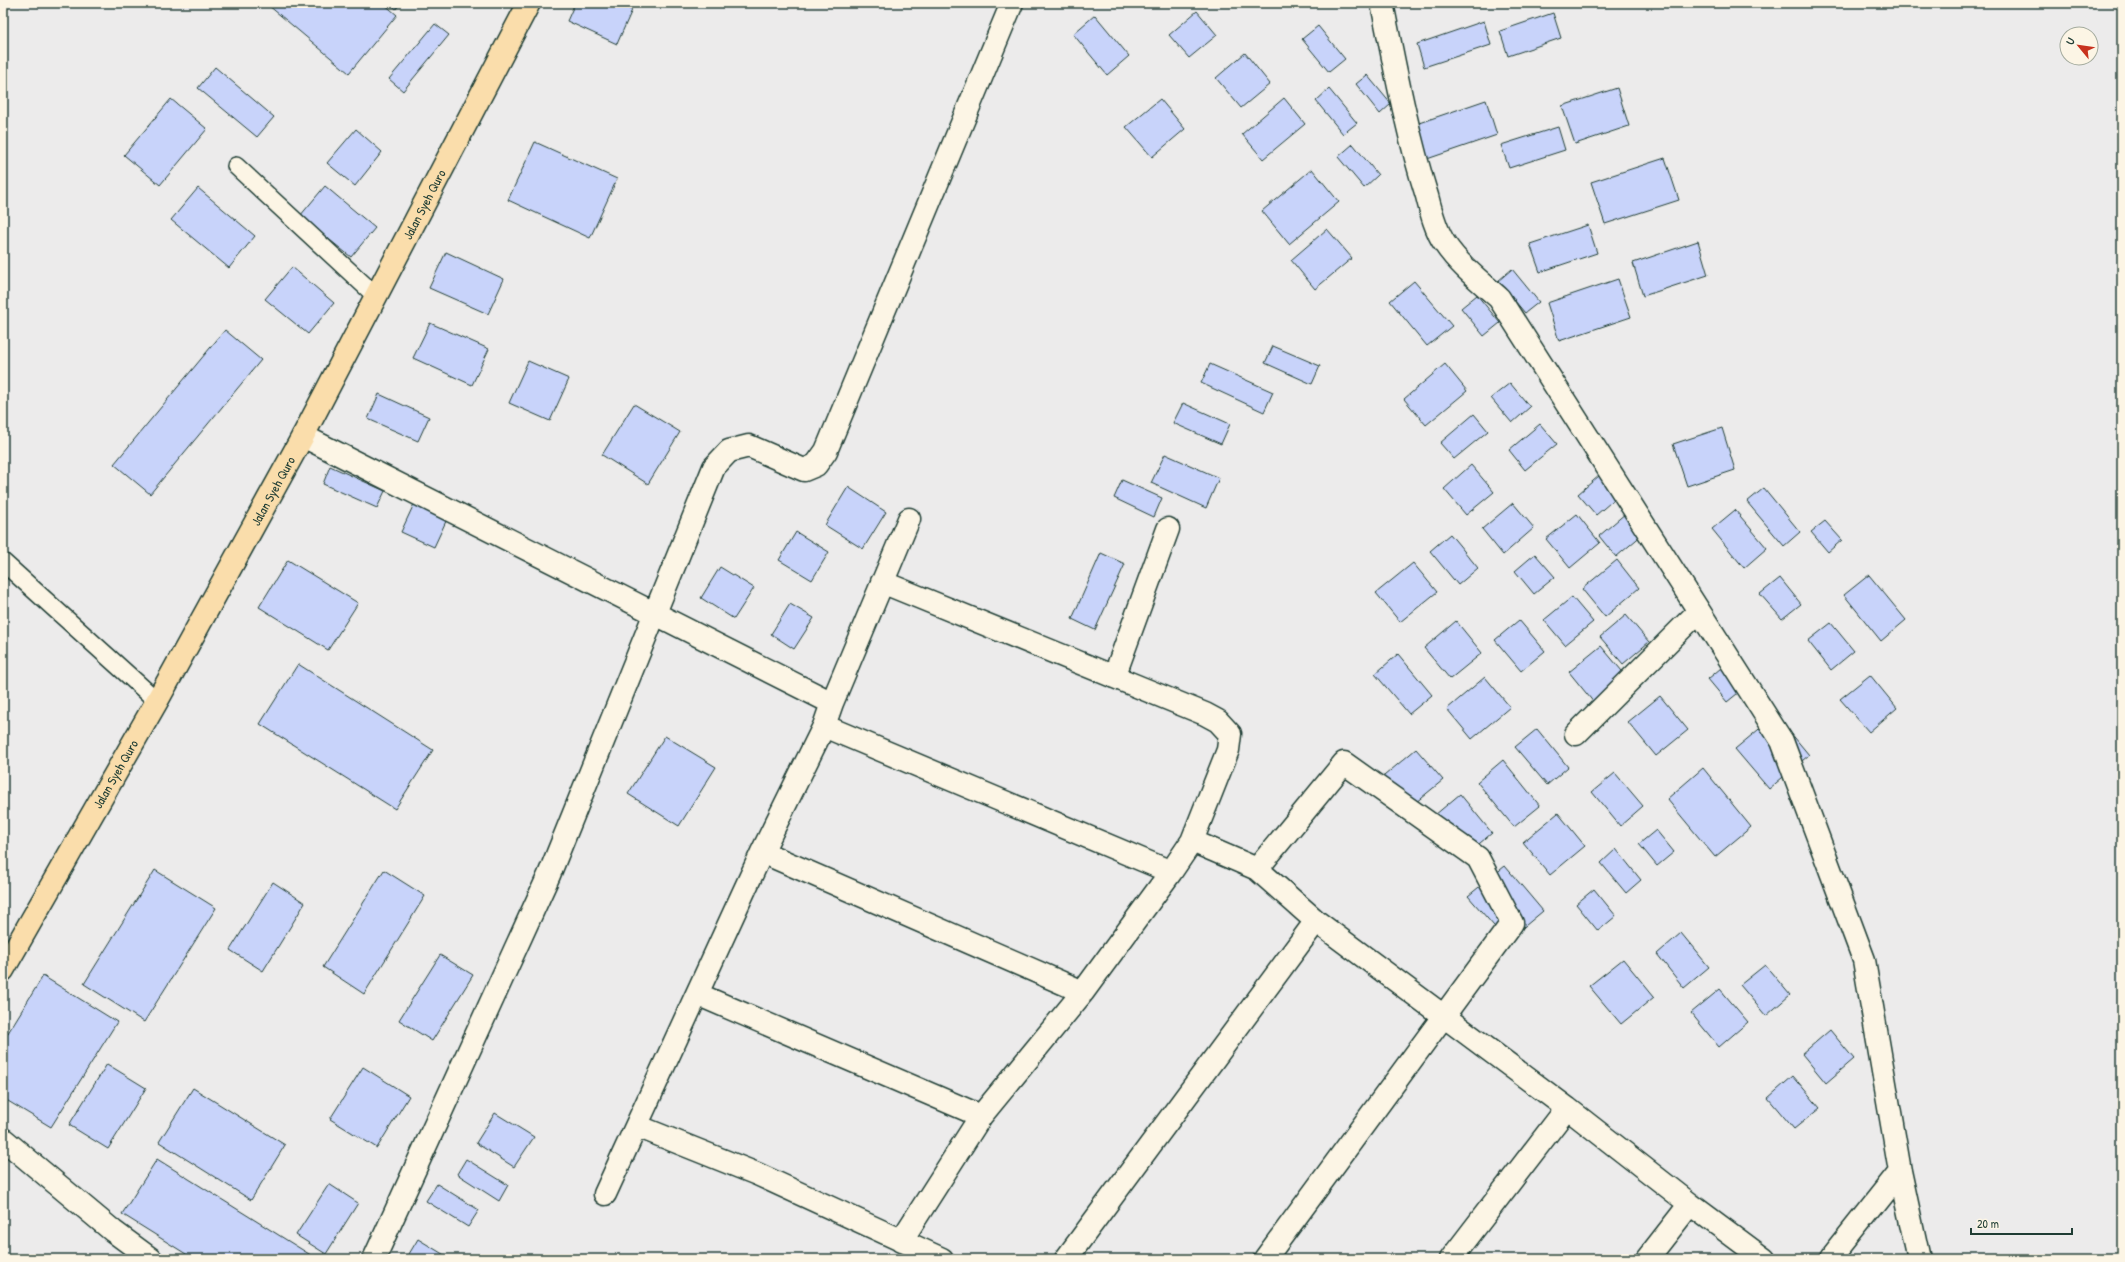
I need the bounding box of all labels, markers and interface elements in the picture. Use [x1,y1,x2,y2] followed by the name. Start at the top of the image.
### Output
[2059,26,2099,66] north arrow
[2063,35,2078,47] text: U
[398,166,450,242] street label: Jalan Syeh Quro
[246,453,299,529] street label: Jalan Syeh Quro
[88,736,142,812] street label: Jalan Syeh Quro
[1971,1210,2072,1236] scale bar
[1977,1215,1999,1232] text: 20 m

